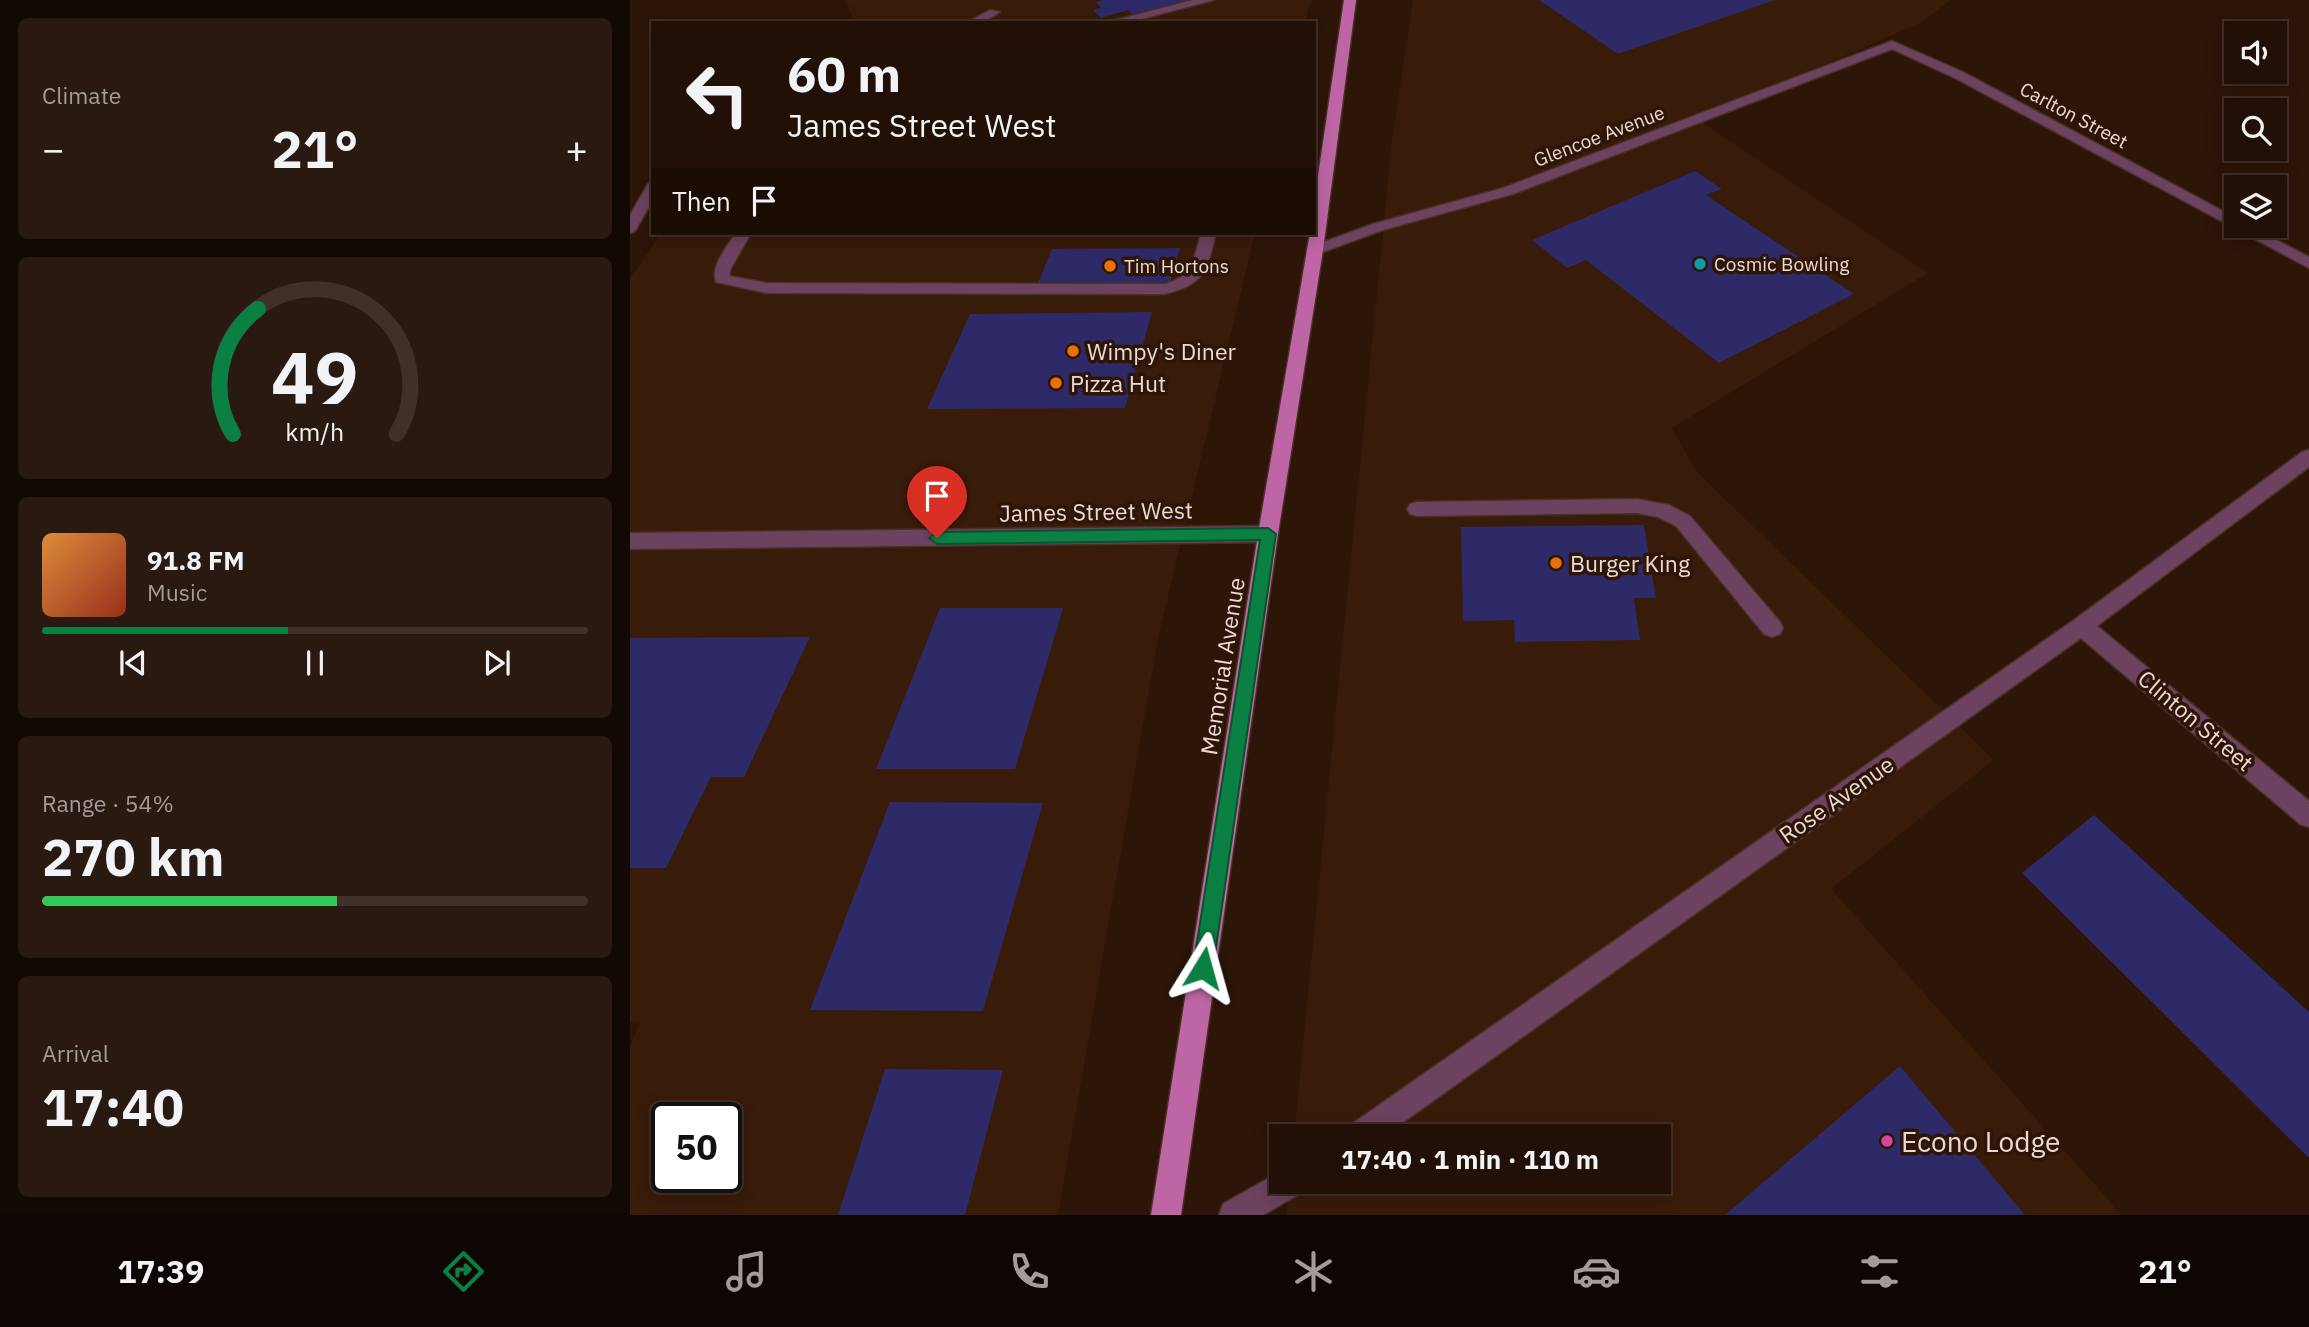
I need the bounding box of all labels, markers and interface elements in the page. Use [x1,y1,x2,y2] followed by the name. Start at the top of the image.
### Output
[2224,21,2287,238] map controls
[2224,21,2287,84] button: sound
[787,42,901,105] text: 60 m
[672,49,763,140] icon: left
[2016,77,2132,153] street label: Carlton Street
[42,80,121,110] text: Climate
[2224,98,2287,161] button: search
[1530,100,1668,172] street label: Glencoe Avenue
[787,104,1057,146] text: James Street West
[272,115,358,182] text: 21°
[42,124,65,173] text: −
[565,124,588,173] text: +
[2224,175,2287,238] button: layers
[745,182,783,220] icon: arrive
[672,184,731,218] text: Then
[1714,252,1849,276] place label: Cosmic Bowling
[1124,254,1229,278] place label: Tim Hortons
[1692,256,1708,272] marker: Cosmic Bowling
[1102,258,1118,274] marker: Tim Hortons
[271,330,359,425] text: 49
[1087,336,1237,366] place label: Wimpy's Diner
[1065,343,1081,359] marker: Wimpy's Diner
[1070,368,1166,398] place label: Pizza Hut
[1048,375,1064,391] marker: Pizza Hut
[286,415,344,448] text: km/h
[907,466,967,538] pin
[918,477,956,515] icon: arrive
[999,494,1193,528] street label: James Street West
[147,543,245,577] text: 91.8 FM
[1570,548,1690,578] place label: Burger King
[1548,555,1564,571] marker: Burger King
[1193,575,1251,757] street label: Memorial Avenue
[147,577,207,607] text: Music
[114,644,152,682] icon: previous
[296,644,334,682] icon: pause
[478,644,516,682] icon: next
[2132,663,2260,777] street label: Clinton Street
[1773,748,1899,850] street label: Rose Avenue
[42,788,174,818] text: Range · 54%
[42,823,224,890] text: 270 km
[1166,931,1240,1005] position arrow
[42,1038,109,1068] text: Arrival
[42,1073,184,1140] text: 17:40
[651,1102,742,1193] speed limit sign: 50
[1901,1123,2061,1160] place label: Econo Lodge
[1879,1133,1895,1149] marker: Econo Lodge
[1341,1142,1599,1176] text: 17:40 · 1 min · 110 m
[439,1247,488,1296] icon: directions
[722,1247,771,1296] icon: music
[1005,1247,1054,1296] icon: phone
[1289,1247,1338,1296] icon: climate
[1572,1247,1621,1296] icon: car
[1855,1247,1904,1296] icon: filters
[117,1250,205,1292] text: 17:39
[2138,1250,2192,1292] text: 21°

